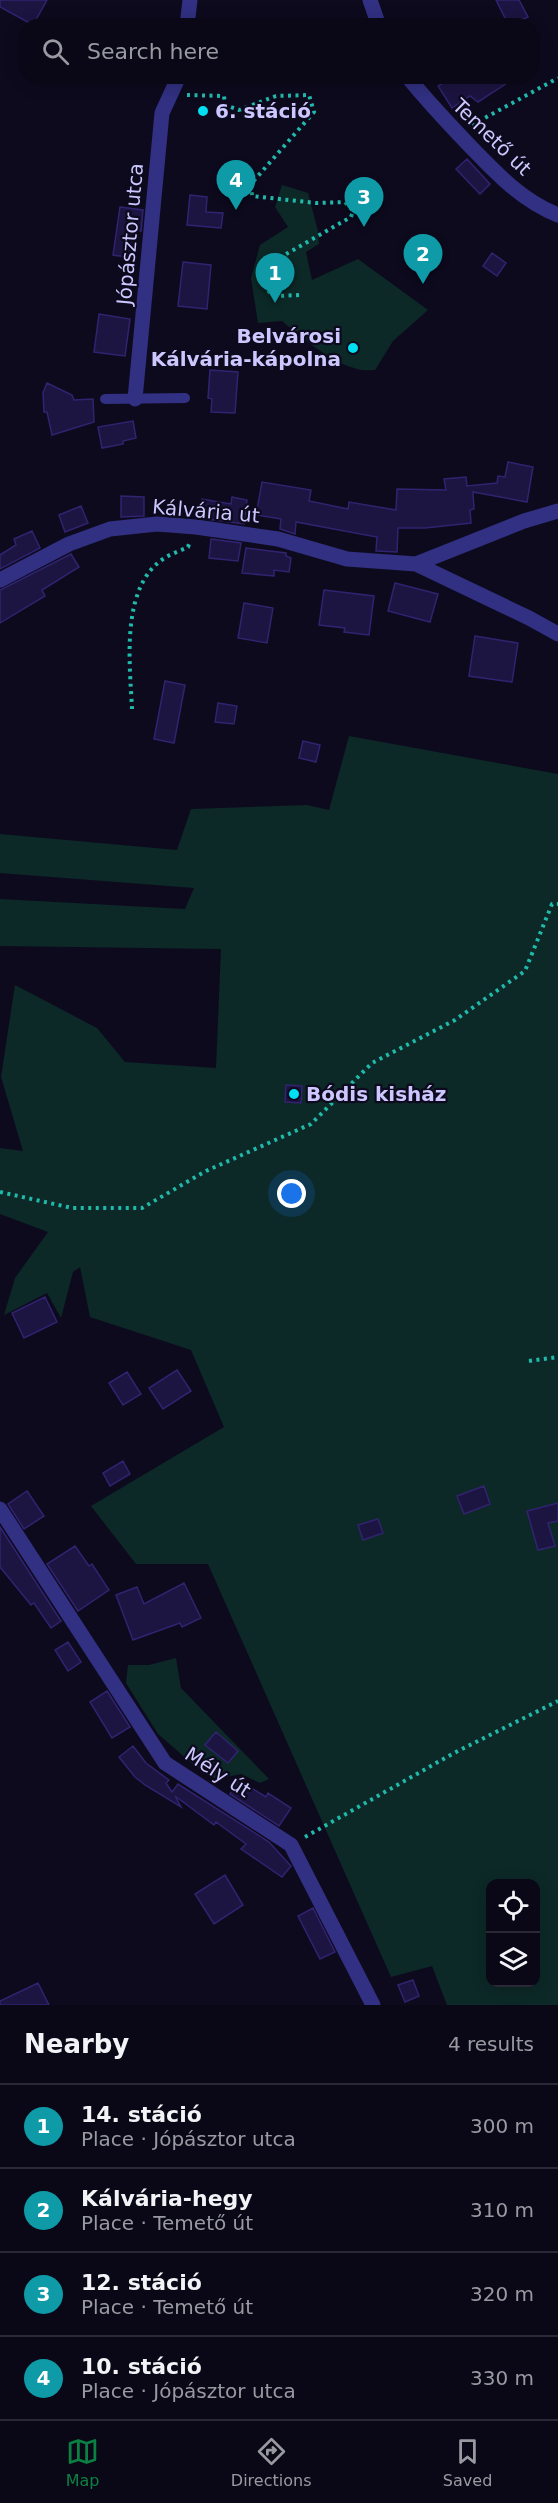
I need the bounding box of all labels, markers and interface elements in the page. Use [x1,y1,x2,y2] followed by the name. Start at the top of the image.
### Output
[18,18,540,84] search box
[39,35,72,68] icon: search
[87,39,219,64] text: Search here
[447,93,536,180] street label: Temető út
[215,99,311,123] place label: 6. stáció
[196,104,210,118] marker: 6. stáció
[216,160,256,210] pin: 4
[112,162,148,308] street label: Jópásztor utca
[344,178,384,227] pin: 3
[404,234,442,284] pin: 2
[256,254,294,303] pin: 1
[151,324,341,371] place label: Belvárosi Kálvária-kápolna
[346,341,360,355] marker: Belvárosi Kálvária-kápolna
[151,494,261,528] street label: Kálvária út
[306,1082,446,1106] place label: Bódis kisház
[287,1087,301,1101] marker: Bódis kisház
[277,1179,306,1208] your location
[181,1742,256,1802] street label: Mély út
[486,1879,540,1987] map controls
[486,1879,540,1933] button: locate
[486,1933,540,1987] button: layers
[24,2029,129,2059] text: Nearby
[448,2032,534,2056] text: 4 results
[81,2102,202,2127] text: 14. stáció
[37,2114,50,2138] text: 1
[470,2114,534,2138] text: 300 m
[81,2127,296,2151] text: Place · Jópásztor utca
[81,2186,253,2211] text: Kálvária-hegy
[37,2198,50,2222] text: 2
[470,2198,534,2222] text: 310 m
[81,2211,253,2235] text: Place · Temető út
[81,2270,202,2295] text: 12. stáció
[37,2282,50,2306] text: 3
[470,2282,534,2306] text: 320 m
[81,2295,253,2319] text: Place · Temető út
[81,2354,202,2379] text: 10. stáció
[37,2366,50,2390] text: 4
[470,2366,534,2390] text: 330 m
[81,2379,296,2403] text: Place · Jópásztor utca
[66,2435,99,2490] tab: Map
[231,2435,311,2490] tab: Directions
[443,2435,492,2490] tab: Saved

